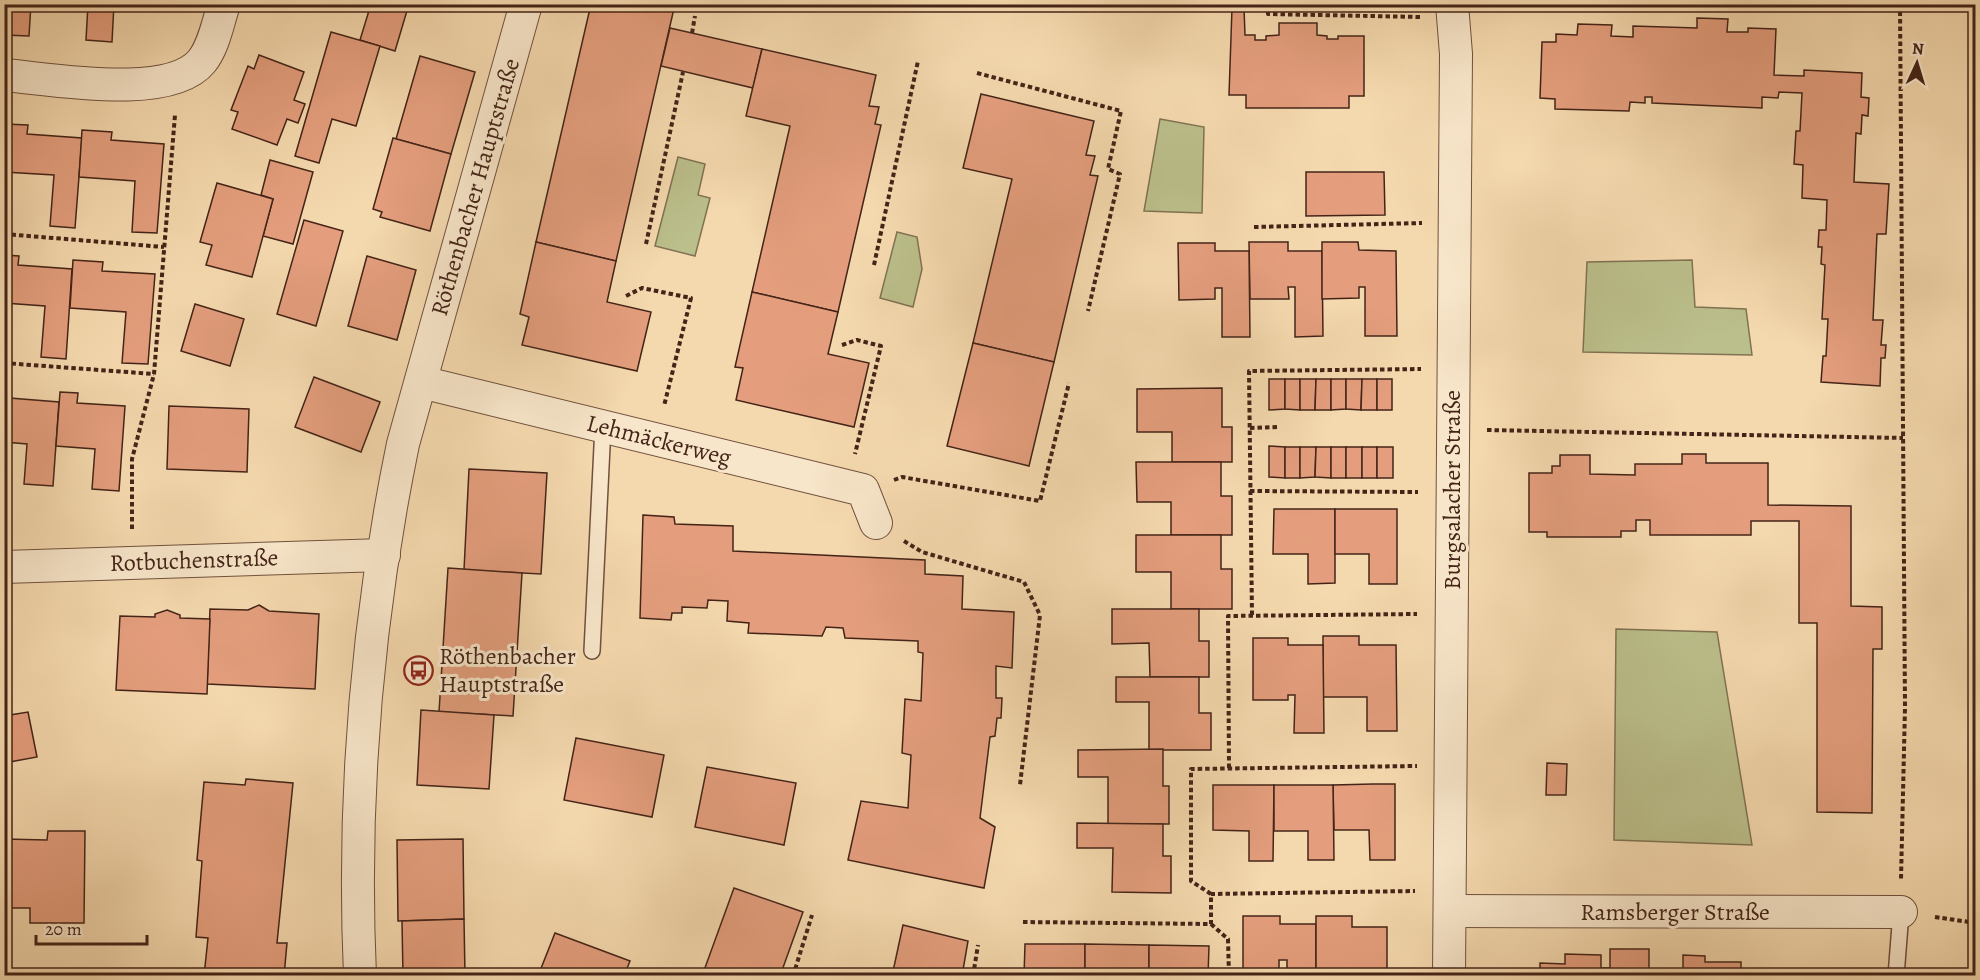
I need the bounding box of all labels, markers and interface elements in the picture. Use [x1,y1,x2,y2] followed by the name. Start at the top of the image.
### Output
[1887,33,1947,93] north arrow
[1911,38,1925,60] text: N
[423,54,527,320] street label: Röthenbacher Hauptstraße
[1436,390,1468,590] street label: Burgsalacher Straße
[583,407,735,473] street label: Lehmäckerweg
[109,541,279,579] street label: Rotbuchenstraße
[439,640,576,700] place label: Röthenbacher Hauptstraße
[402,654,434,686] bus stop icon: Röthenbacher Hauptstraße
[1580,896,1770,928] street label: Ramsberger Straße
[36,908,147,946] scale bar
[45,917,82,941] text: 20 m

